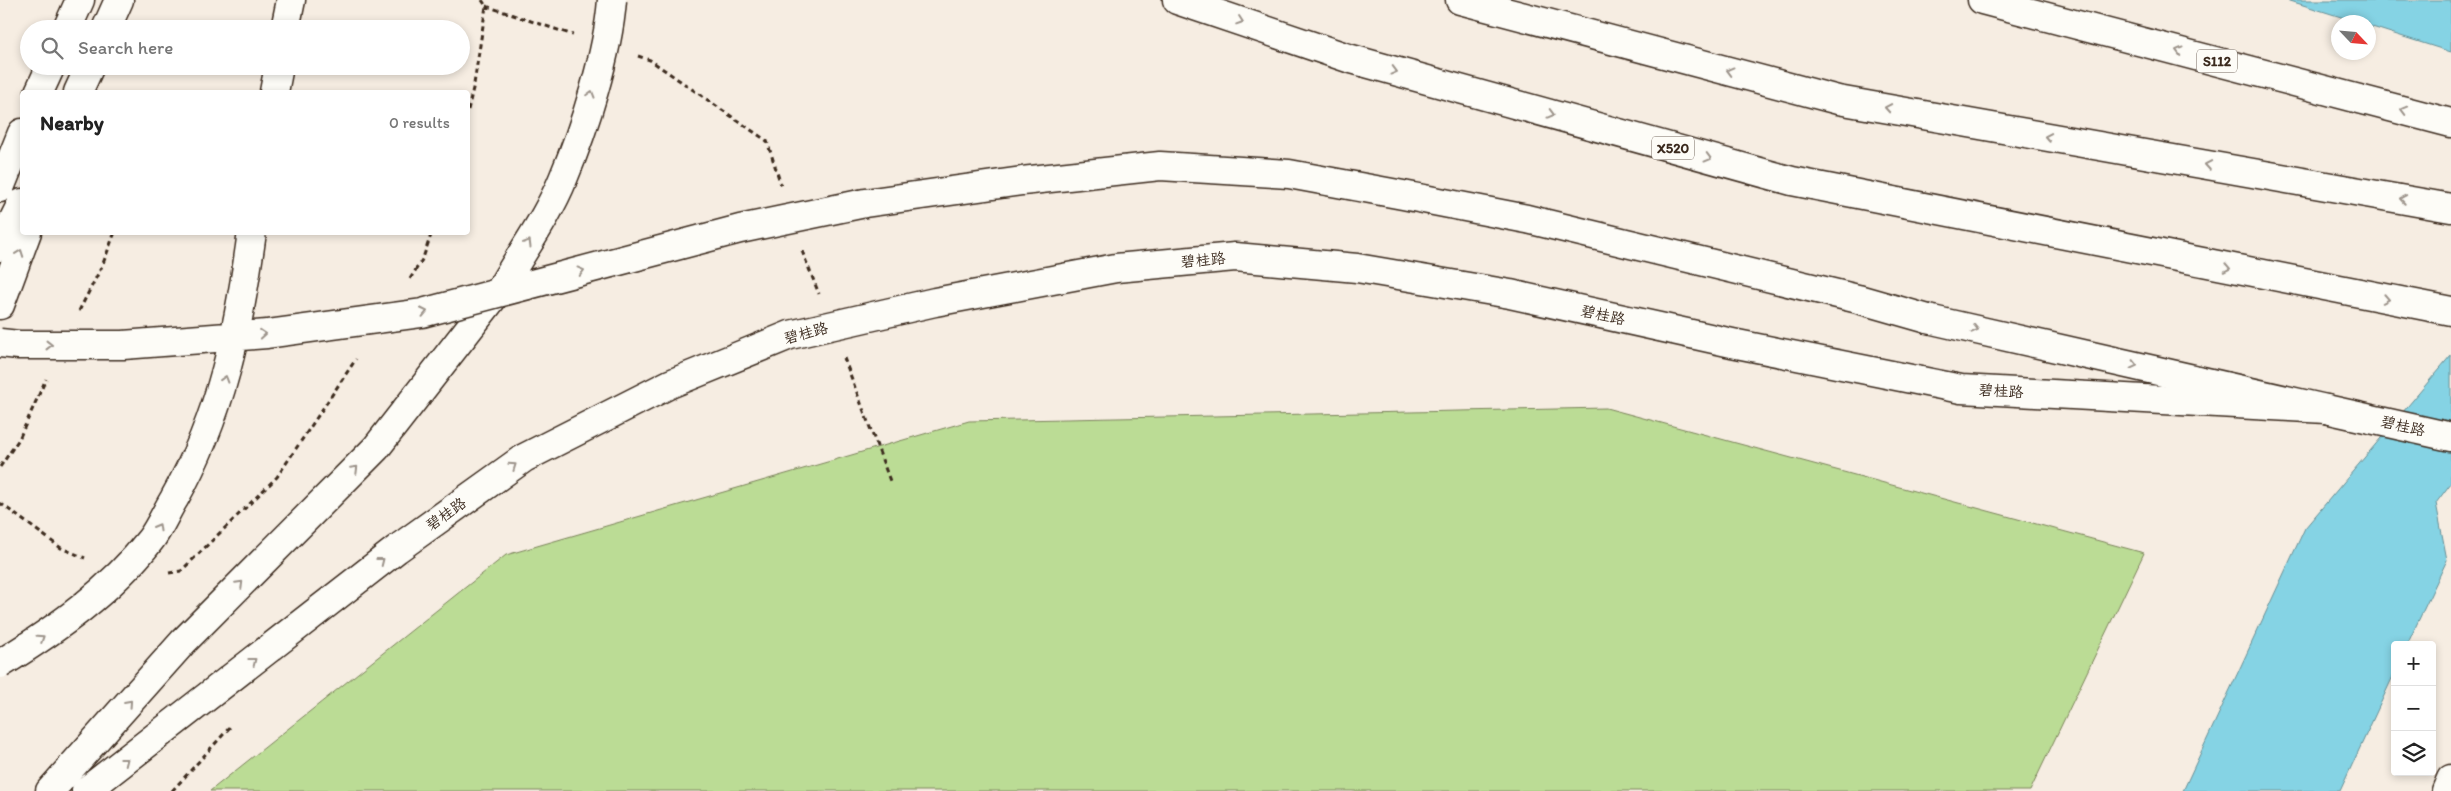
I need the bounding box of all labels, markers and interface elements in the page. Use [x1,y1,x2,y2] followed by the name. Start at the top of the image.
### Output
[1235,15,1243,25] one-way arrow
[2331,15,2376,60] north arrow
[20,20,470,75] search box
[38,34,66,62] icon: search
[78,36,173,59] text: Search here
[2175,46,2183,57] one-way arrow
[2197,49,2237,72] road number: S112
[1390,65,1398,75] one-way arrow
[1725,66,1734,77] one-way arrow
[586,91,596,99] one-way arrow
[1883,104,1892,114] one-way arrow
[2399,105,2408,116] one-way arrow
[1546,109,1554,119] one-way arrow
[40,110,104,135] text: Nearby
[389,113,450,132] text: 0 results
[2043,132,2052,142] one-way arrow
[1652,136,1694,160] road number: X520
[1703,152,1711,162] one-way arrow
[2203,160,2212,170] one-way arrow
[2399,195,2407,205] one-way arrow
[521,239,531,248] one-way arrow
[14,249,24,257] one-way arrow
[1180,249,1226,271] street label: 碧桂路
[2223,262,2231,272] one-way arrow
[577,266,586,277] one-way arrow
[2382,293,2391,304] one-way arrow
[1579,302,1627,328] street label: 碧桂路
[420,307,429,318] one-way arrow
[782,318,830,348] street label: 碧桂路
[1971,323,1980,334] one-way arrow
[259,329,267,340] one-way arrow
[45,340,53,350] one-way arrow
[2129,359,2138,370] one-way arrow
[219,376,229,384] one-way arrow
[1978,381,2024,401] street label: 碧桂路
[2379,412,2427,440] street label: 碧桂路
[507,463,517,472] one-way arrow
[349,466,358,475] one-way arrow
[422,494,470,534] street label: 碧桂路
[152,523,162,532] one-way arrow
[375,558,384,566] one-way arrow
[234,581,243,590] one-way arrow
[36,635,45,644] one-way arrow
[2391,641,2436,776] map controls
[2391,641,2436,686] button: +
[247,659,256,667] one-way arrow
[2391,686,2436,731] button: −
[123,699,132,708] one-way arrow
[2391,731,2436,776] button: layers
[119,759,128,767] one-way arrow

